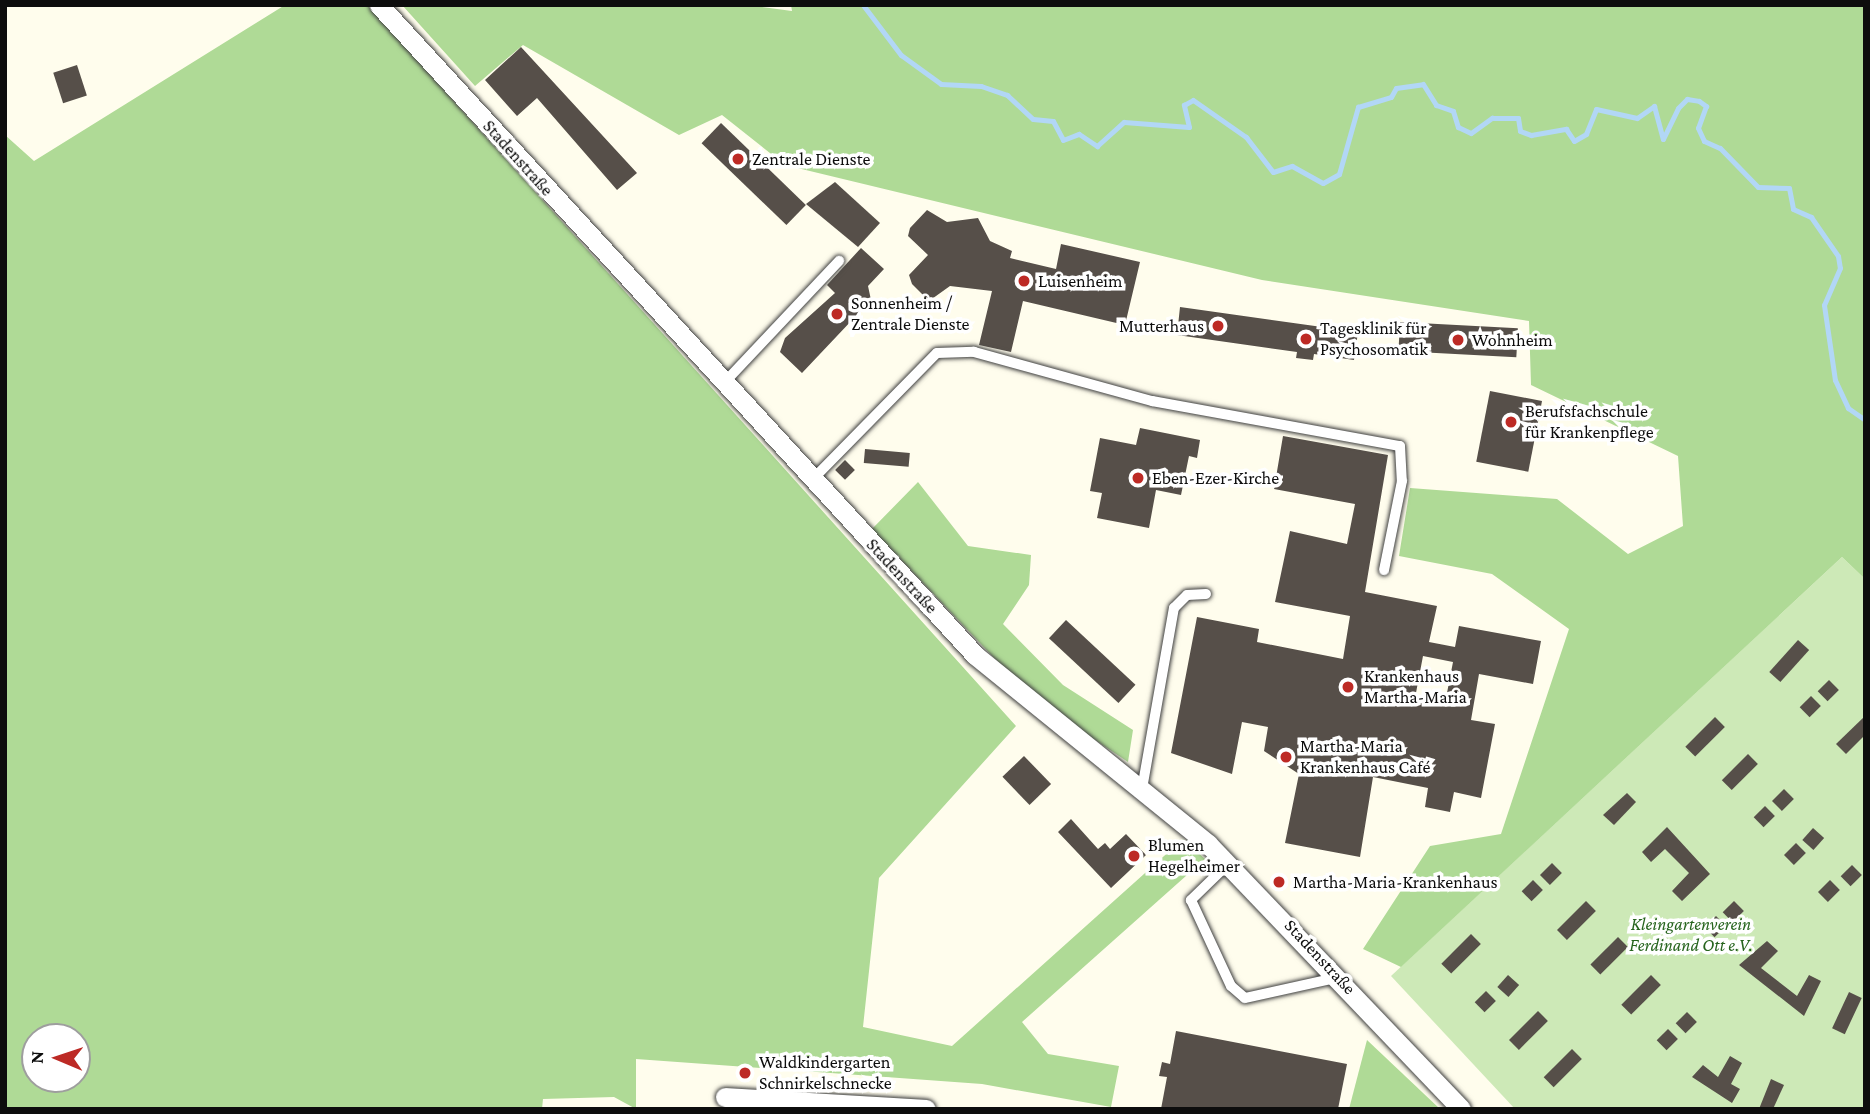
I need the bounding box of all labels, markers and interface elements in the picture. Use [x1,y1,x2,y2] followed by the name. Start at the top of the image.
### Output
[478,115,558,201] street label: Stadenstraße
[752,148,870,170] place label: Zentrale Dienste
[730,151,746,167] marker: Zentrale Dienste
[1038,270,1123,292] place label: Luisenheim
[1016,273,1032,289] marker: Luisenheim
[851,293,969,336] place label: Sonnenheim / Zentrale Dienste
[829,306,845,322] marker: Sonnenheim / Zentrale Dienste
[1119,315,1204,337] place label: Mutterhaus
[1210,318,1226,334] marker: Mutterhaus
[1320,318,1428,360] place label: Tagesklinik für Psychosomatik
[1472,329,1553,351] place label: Wohnheim
[1298,331,1314,347] marker: Tagesklinik für Psychosomatik
[1450,332,1466,348] marker: Wohnheim
[1525,401,1654,444] place label: Berufsfachschule für Krankenpflege
[1503,414,1519,430] marker: Berufsfachschule für Krankenpflege
[1152,467,1279,489] place label: Eben-Ezer-Kirche
[1130,470,1146,486] marker: Eben-Ezer-Kirche
[862,534,942,618] street label: Stadenstraße
[1364,666,1467,708] place label: Krankenhaus Martha-Maria
[1338,677,1358,697] marker: Krankenhaus Martha-Maria
[1300,736,1430,778] place label: Martha-Maria Krankenhaus Café
[1278,749,1294,765] marker: Martha-Maria Krankenhaus Café
[1148,835,1240,878] place label: Blumen Hegelheimer
[1126,848,1142,864] marker: Blumen Hegelheimer
[1293,871,1498,893] place label: Martha-Maria-Krankenhaus
[1271,874,1287,890] marker: Martha-Maria-Krankenhaus
[1629,914,1753,956] park label: Kleingartenverein Ferdinand Ott e.V.
[1280,915,1360,999] street label: Stadenstraße
[21,1023,91,1093] north arrow
[26,1050,47,1064] text: N
[759,1052,892,1094] place label: Waldkindergarten Schnirkelschnecke
[737,1065,753,1081] marker: Waldkindergarten Schnirkelschnecke

